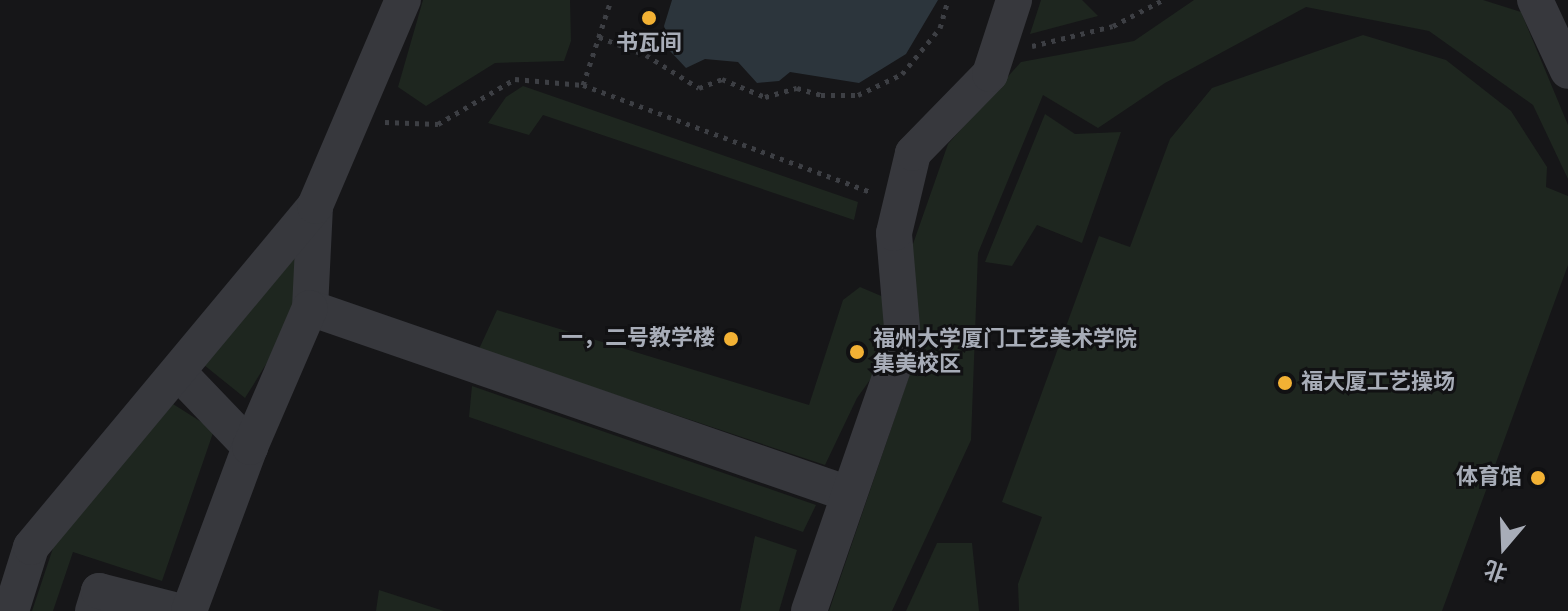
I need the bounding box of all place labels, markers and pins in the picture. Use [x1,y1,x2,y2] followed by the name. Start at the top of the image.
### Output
[640,9,658,27] marker: 书瓦间
[616,31,682,57] place label: 书瓦间
[561,326,715,352] place label: 一，二号教学楼
[873,326,1137,378] place label: 福州大学厦门工艺美术学院 集美校区
[722,330,740,348] marker: 一，二号教学楼
[848,343,866,361] marker: 福州大学厦门工艺美术学院 集美校区
[1301,370,1455,396] place label: 福大厦工艺操场
[1276,374,1294,392] marker: 福大厦工艺操场
[1456,465,1522,491] place label: 体育馆
[1529,469,1547,487] marker: 体育馆

